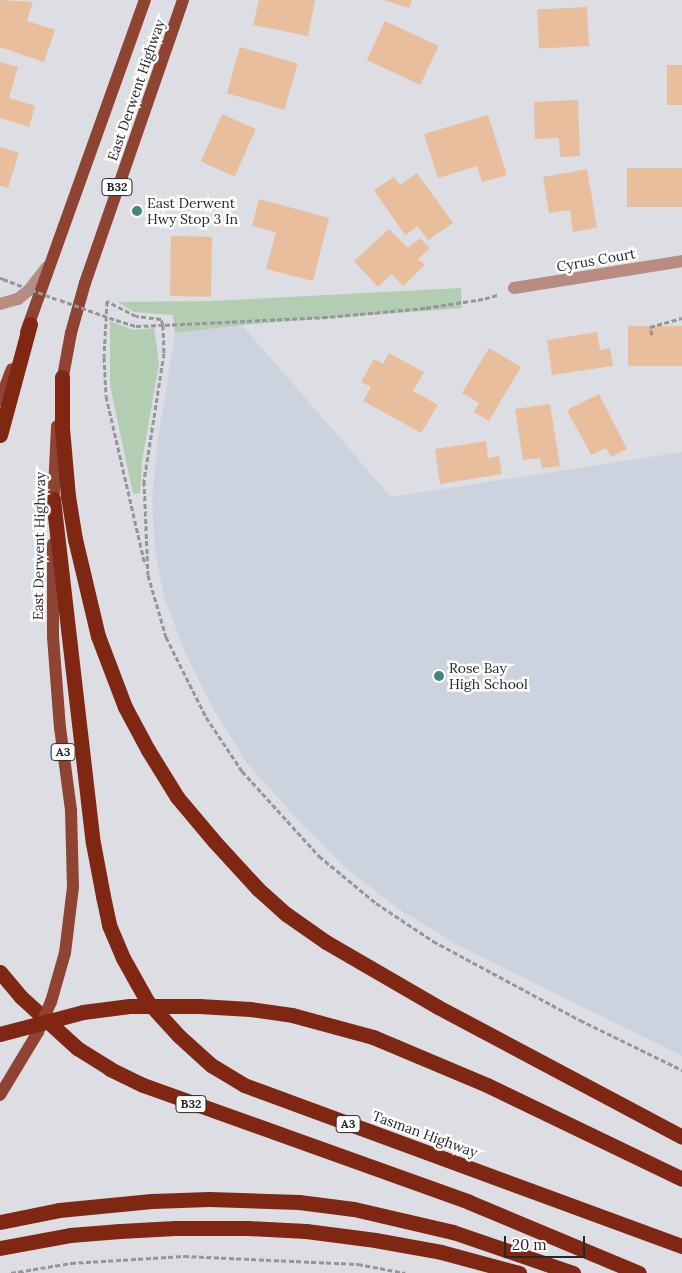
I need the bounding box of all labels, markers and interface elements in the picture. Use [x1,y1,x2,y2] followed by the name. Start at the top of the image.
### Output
[104,17,168,163] street label: East Derwent Highway
[101,178,133,196] road number: B32
[147,195,238,228] place label: East Derwent Hwy Stop 3 In
[131,205,143,217] marker: East Derwent Hwy Stop 3 In
[555,245,637,275] street label: Cyrus Court
[29,472,49,620] street label: East Derwent Highway
[449,660,528,692] place label: Rose Bay High School
[433,670,445,682] marker: Rose Bay High School
[50,742,76,762] road number: A3
[175,1094,207,1114] road number: B32
[370,1107,480,1161] street label: Tasman Highway
[336,1114,360,1134] road number: A3
[507,1226,588,1258] scale bar
[512,1235,547,1254] text: 20 m

